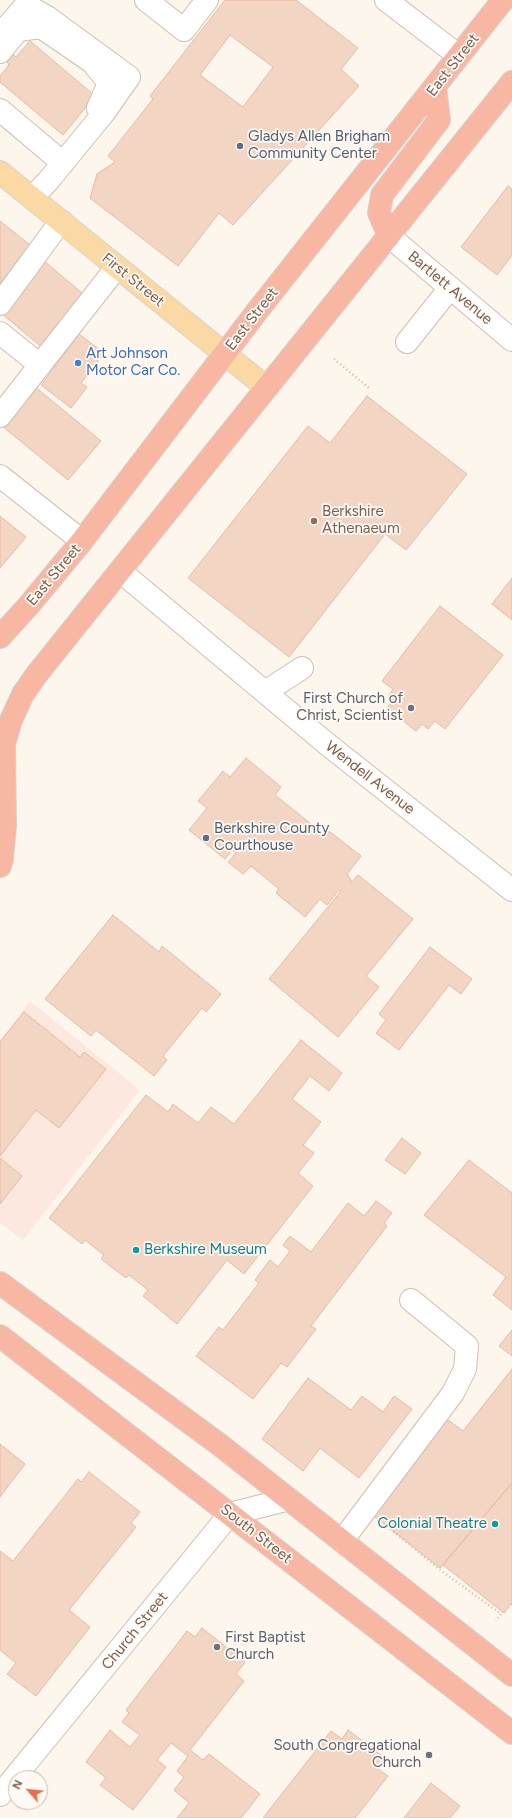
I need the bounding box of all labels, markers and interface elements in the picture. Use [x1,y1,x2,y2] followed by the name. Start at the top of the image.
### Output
[423,30,483,100] street label: East Street
[248,128,390,163] place label: Gladys Allen Brigham Community Center
[235,141,245,151] marker: Gladys Allen Brigham Community Center
[404,247,496,329] street label: Bartlett Avenue
[98,249,168,311] street label: First Street
[222,284,282,354] street label: East Street
[86,345,180,380] place label: Art Johnson Motor Car Co.
[73,358,83,368] marker: Art Johnson Motor Car Co.
[322,503,400,538] place label: Berkshire Athenaeum
[309,516,319,526] marker: Berkshire Athenaeum
[23,541,85,609] street label: East Street
[296,690,403,725] place label: First Church of Christ, Scientist
[406,703,416,713] marker: First Church of Christ, Scientist
[322,738,418,818] street label: Wendell Avenue
[214,820,329,855] place label: Berkshire County Courthouse
[201,833,211,843] marker: Berkshire County Courthouse
[144,1241,267,1259] place label: Berkshire Museum
[131,1245,141,1255] marker: Berkshire Museum
[217,1500,295,1568] street label: South Street
[378,1515,487,1533] place label: Colonial Theatre
[490,1519,500,1529] marker: Colonial Theatre
[98,1588,172,1674] street label: Church Street
[225,1629,306,1664] place label: First Baptist Church
[212,1642,222,1652] marker: First Baptist Church
[273,1737,421,1772] place label: South Congregational Church
[424,1750,434,1760] marker: South Congregational Church
[8,1770,48,1810] north arrow
[10,1778,25,1792] text: N

